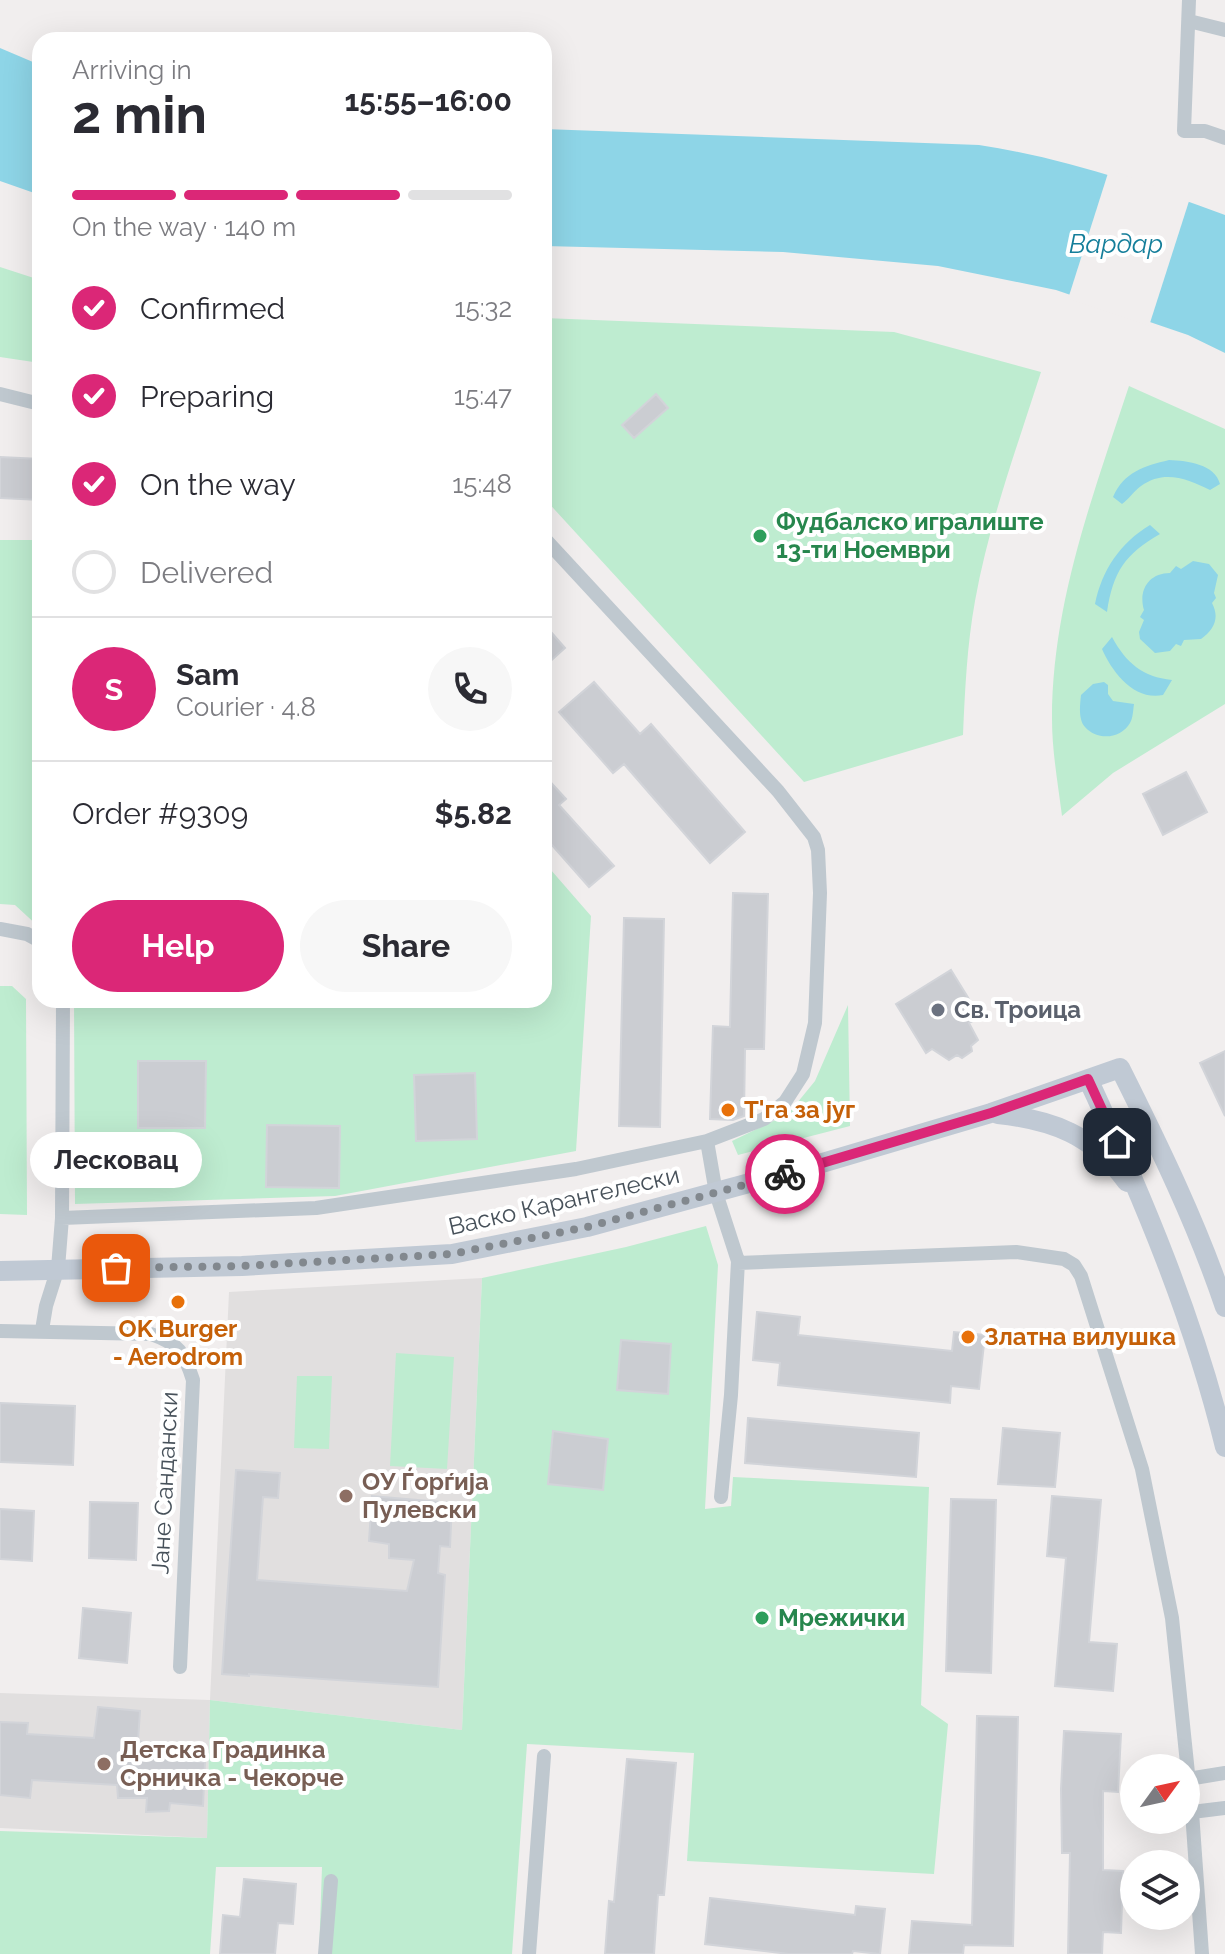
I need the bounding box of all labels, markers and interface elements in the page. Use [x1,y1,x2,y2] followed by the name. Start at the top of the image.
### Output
[72,55,192,85] text: Arriving in
[345,83,512,118] text: 15:55–16:00
[72,84,207,145] text: 2 min
[72,212,296,242] text: On the way · 140 m
[1069,229,1163,259] water label: Вардар
[72,286,116,330] icon: check
[140,291,285,326] text: Confirmed
[454,293,512,323] text: 15:32
[72,374,116,418] icon: check
[140,379,274,414] text: Preparing
[454,381,512,411] text: 15:47
[72,462,116,506] icon: check
[140,467,296,502] text: On the way
[452,469,512,499] text: 15:48
[776,507,1044,564] place label: Фудбалско игралиште 13-ти Ноември
[751,527,769,545] marker: Фудбалско игралиште 13-ти Ноември
[140,555,273,590] text: Delivered
[428,647,512,731] button: phone
[176,657,239,692] text: Sam
[105,672,123,707] text: S
[176,692,316,722] text: Courier · 4.8
[72,796,248,831] text: Order #9309
[435,796,512,831] text: $5.82
[72,900,284,992] button: Help
[300,900,512,992] button: Share
[954,995,1081,1024] place label: Св. Троица
[929,1001,947,1019] marker: Св. Троица
[744,1095,855,1124] place label: Т'га за југ
[719,1101,737,1119] marker: Т'га за југ
[1083,1108,1151,1176] pin
[1095,1120,1139,1164] icon: home
[30,1132,202,1188] callout: Лесковац
[745,1134,825,1214] courier
[54,1145,178,1175] text: Лесковац
[763,1152,807,1196] icon: bike
[446,1160,682,1241] street label: Васко Карангелески
[82,1234,150,1302] pin
[94,1246,138,1290] icon: bag
[169,1293,187,1311] marker: OK Burger - Aerodrom
[113,1314,243,1371] place label: OK Burger - Aerodrom
[984,1322,1176,1351] place label: Златна вилушка
[959,1328,977,1346] marker: Златна вилушка
[145,1391,184,1575] street label: Јане Сандански
[362,1467,489,1524] place label: ОУ Ѓорѓија Пулевски
[337,1487,355,1505] marker: ОУ Ѓорѓија Пулевски
[778,1603,905,1632] place label: Мрежички
[753,1609,771,1627] marker: Мрежички
[120,1735,344,1792] place label: Детска Градинка Срничка - Чекорче
[1120,1754,1200,1834] north arrow
[1120,1754,1200,1930] map controls
[95,1755,113,1773] marker: Детска Градинка Срничка - Чекорче
[1120,1850,1200,1930] button: layers

